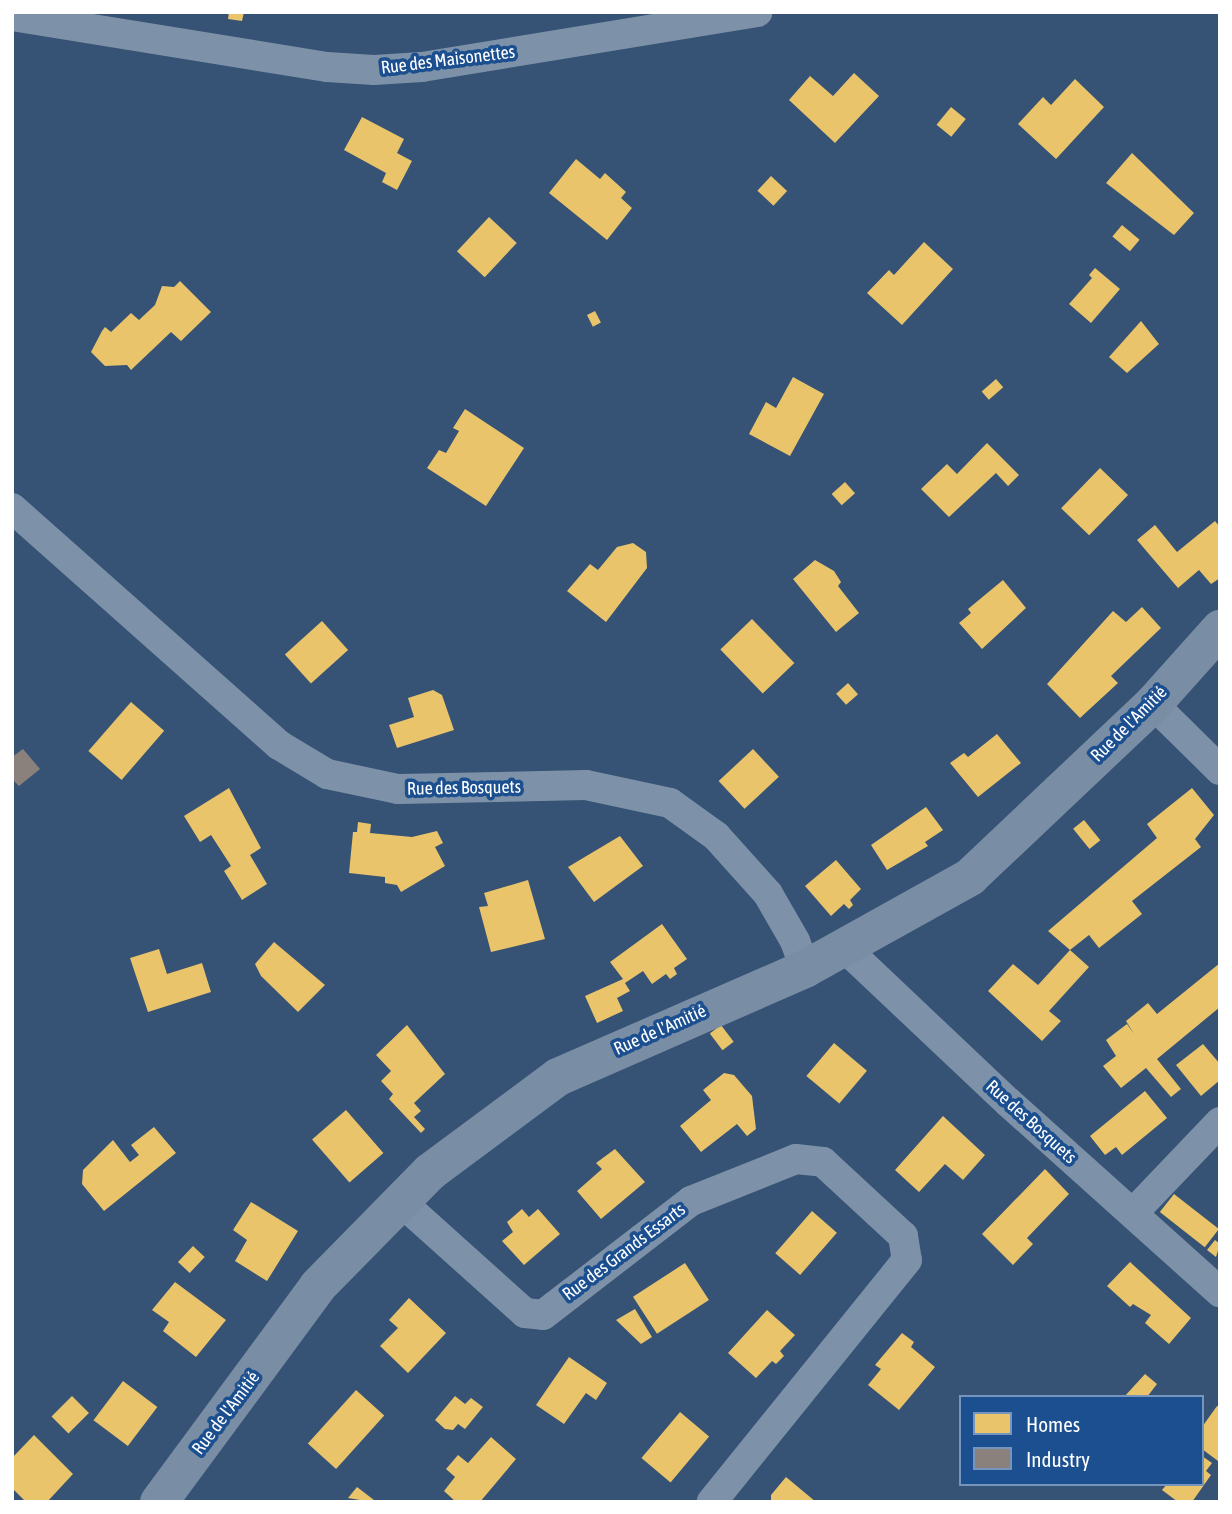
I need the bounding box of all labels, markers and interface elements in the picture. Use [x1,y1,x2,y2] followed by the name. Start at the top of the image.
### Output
[380,41,516,79] street label: Rue des Maisonettes
[1086,681,1172,767] street label: Rue de l'Amitié
[407,776,521,800] street label: Rue des Bosquets
[611,1000,709,1060] street label: Rue de l'Amitié
[981,1076,1081,1168] street label: Rue des Bosquets
[558,1199,690,1305] street label: Rue des Grands Essarts
[188,1367,264,1459] street label: Rue de l'Amitié
[959,1395,1204,1486] legend
[1026,1412,1080,1436] text: Homes
[1026,1447,1090,1471] text: Industry

